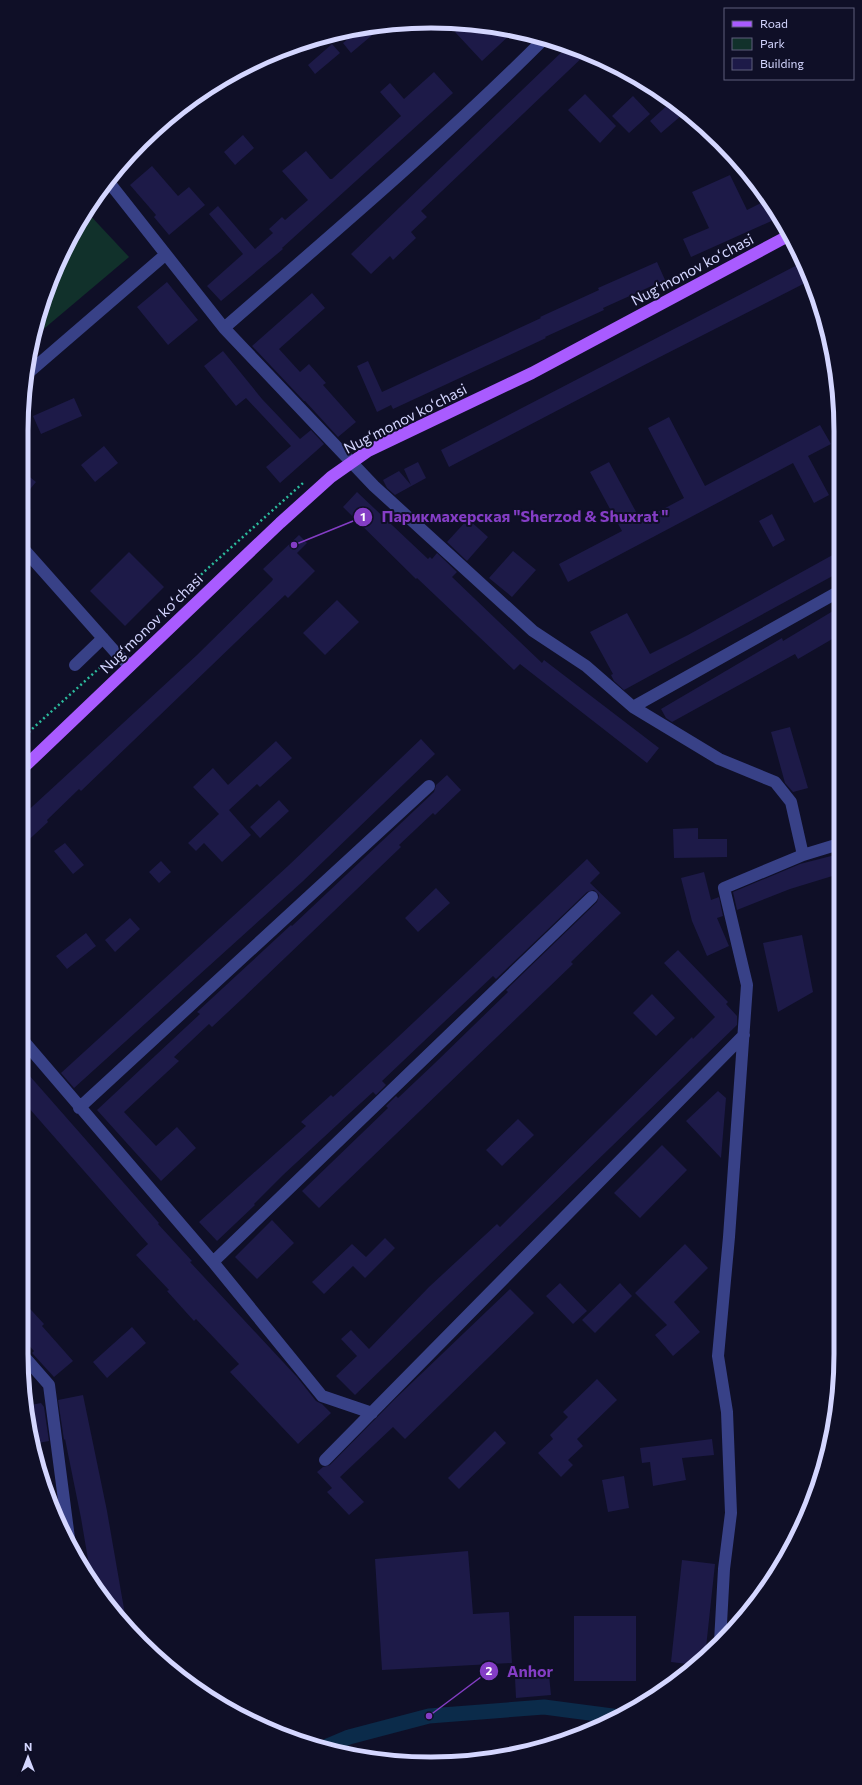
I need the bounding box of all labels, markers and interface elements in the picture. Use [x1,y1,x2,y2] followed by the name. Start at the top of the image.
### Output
[724,8,854,80] legend
[760,16,788,30] text: Road
[760,36,786,50] text: Park
[760,56,804,70] text: Building
[628,229,756,309] street label: Nugʻmonov koʻchasi
[340,379,470,457] street label: Nugʻmonov koʻchasi
[353,503,676,531] callout: Парикмахерская "Sherzod & Shuxrat "
[381,506,669,525] text: Парикмахерская "Sherzod & Shuxrat "
[360,509,366,523] text: 1
[96,569,206,677] street label: Nugʻmonov koʻchasi
[479,1657,561,1685] callout: Anhor
[507,1661,553,1680] text: Anhor
[486,1663,493,1677] text: 2
[8,1737,48,1777] north arrow
[24,1740,32,1753] text: N

